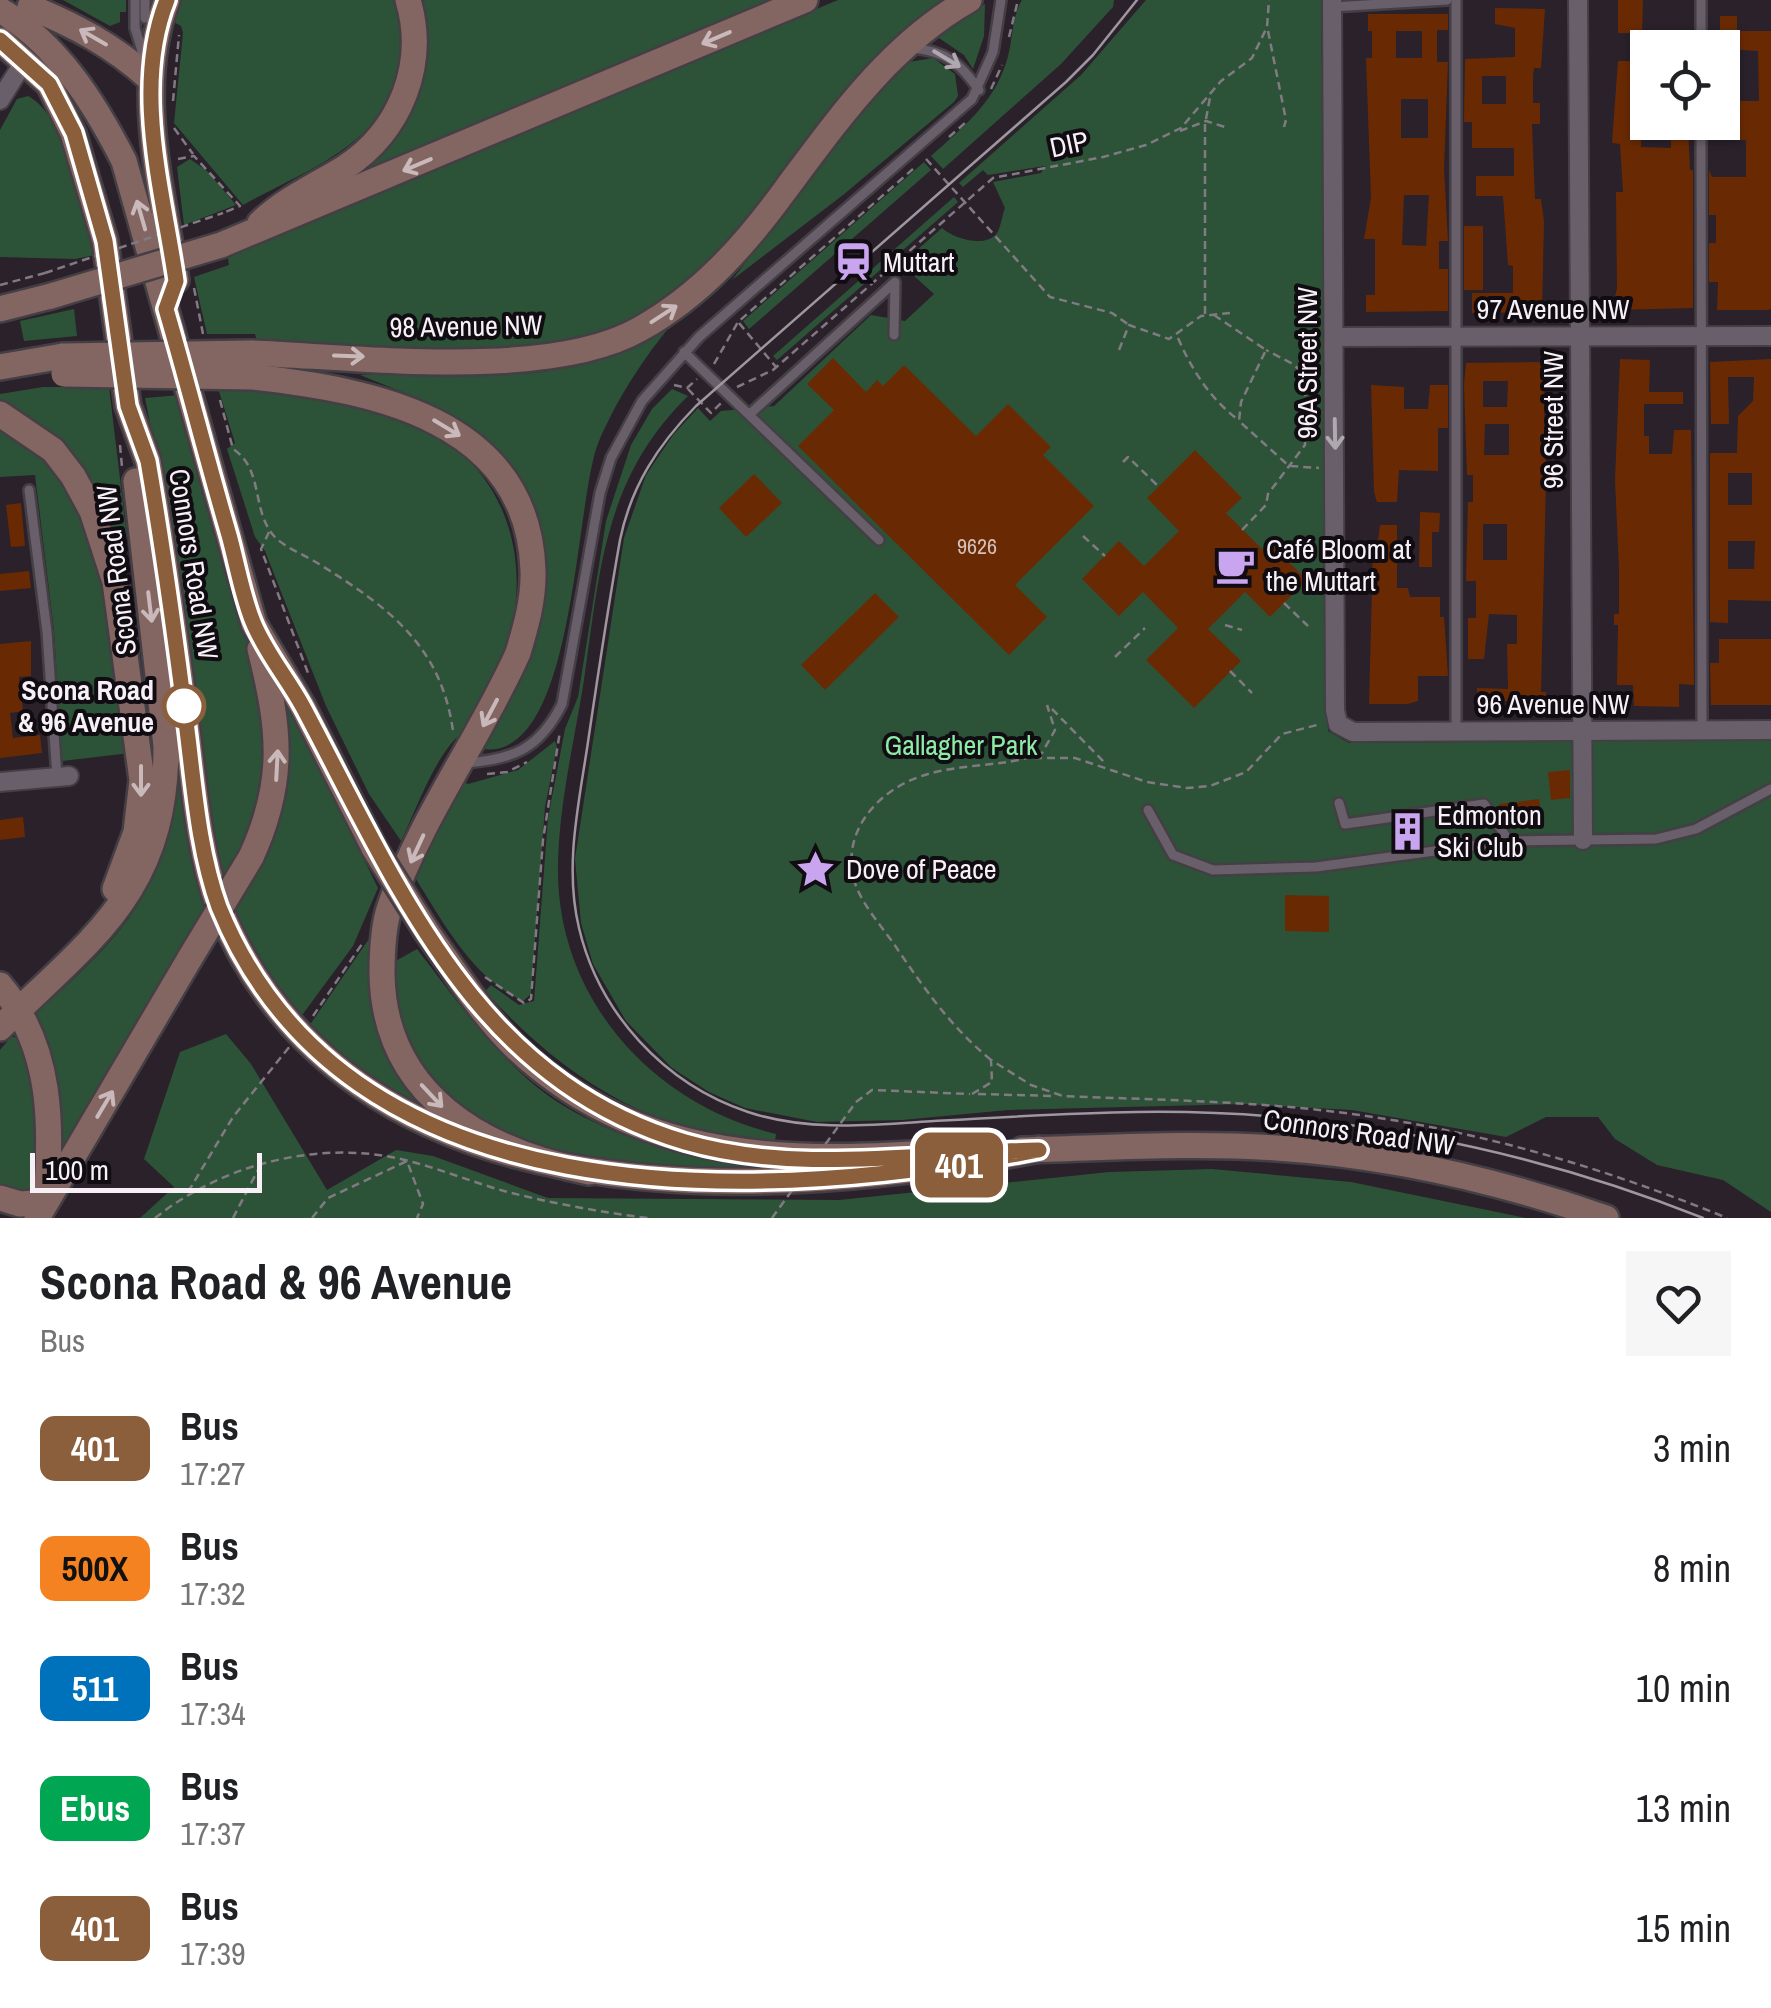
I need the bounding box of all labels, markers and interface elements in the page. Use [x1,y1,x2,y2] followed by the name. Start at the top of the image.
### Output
[79,27,108,47] one-way arrow
[701,30,731,48] one-way arrow
[1630,30,1740,140] map controls
[1630,30,1740,140] button: locate
[933,49,961,69] one-way arrow
[1046,121,1092,167] street label: DIP
[402,157,433,175] one-way arrow
[131,199,150,231] one-way arrow
[832,241,874,283] station icon: Muttart
[883,243,954,281] place label: Muttart
[1288,287,1326,439] street label: 96A Street NW
[1477,290,1630,328] street label: 97 Avenue NW
[650,303,678,324] one-way arrow
[389,306,543,346] street label: 98 Avenue NW
[332,347,364,366] one-way arrow
[1534,351,1572,489] street label: 96 Street NW
[432,418,461,438] one-way arrow
[1326,418,1344,450] one-way arrow
[160,466,228,662] street label: Connors Road NW
[87,482,145,657] street label: Scona Road NW
[1266,530,1412,600] place label: Café Bloom at the Muttart
[957,531,997,561] house number: 9626
[1215,544,1257,586] cafe icon: Café Bloom at the Muttart
[141,591,160,623] one-way arrow
[18,671,154,741] place label: Scona Road & 96 Avenue
[163,685,205,727] marker: Scona Road & 96 Avenue
[1477,685,1630,723] street label: 96 Avenue NW
[479,698,499,728] one-way arrow
[884,726,1038,764] park label: Gallagher Park
[268,749,287,781] one-way arrow
[132,764,150,797] one-way arrow
[1437,796,1542,866] place label: Edmonton Ski Club
[1386,810,1428,852] building icon: Edmonton Ski Club
[406,833,425,863] one-way arrow
[795,848,837,890] place icon: Dove of Peace
[846,850,997,888] place label: Dove of Peace
[420,1083,443,1108] one-way arrow
[95,1090,115,1119] one-way arrow
[1261,1100,1457,1164] street label: Connors Road NW
[902,1132,1016,1198] line badge: 401
[935,1142,983,1189] text: 401
[30,1148,262,1192] scale bar
[45,1151,109,1189] text: 100 m
[40,1249,512,1314] text: Scona Road & 96 Avenue
[1626,1251,1731,1356] button: heart
[40,1319,85,1362] text: Bus
[180,1401,239,1452] text: Bus
[1653,1423,1731,1474] text: 3 min
[71,1425,119,1472] text: 401
[180,1452,246,1495] text: 17:27
[180,1521,239,1572] text: Bus
[1653,1543,1731,1594] text: 8 min
[61,1545,129,1592] text: 500X
[180,1572,246,1615] text: 17:32
[180,1641,239,1692] text: Bus
[1636,1663,1731,1714] text: 10 min
[72,1665,118,1712] text: 511
[180,1692,246,1735] text: 17:34
[180,1761,239,1812] text: Bus
[1636,1783,1731,1834] text: 13 min
[60,1785,130,1832] text: Ebus
[180,1812,246,1855] text: 17:37
[180,1881,239,1932] text: Bus
[1636,1903,1731,1954] text: 15 min
[71,1905,119,1952] text: 401
[180,1932,246,1975] text: 17:39

